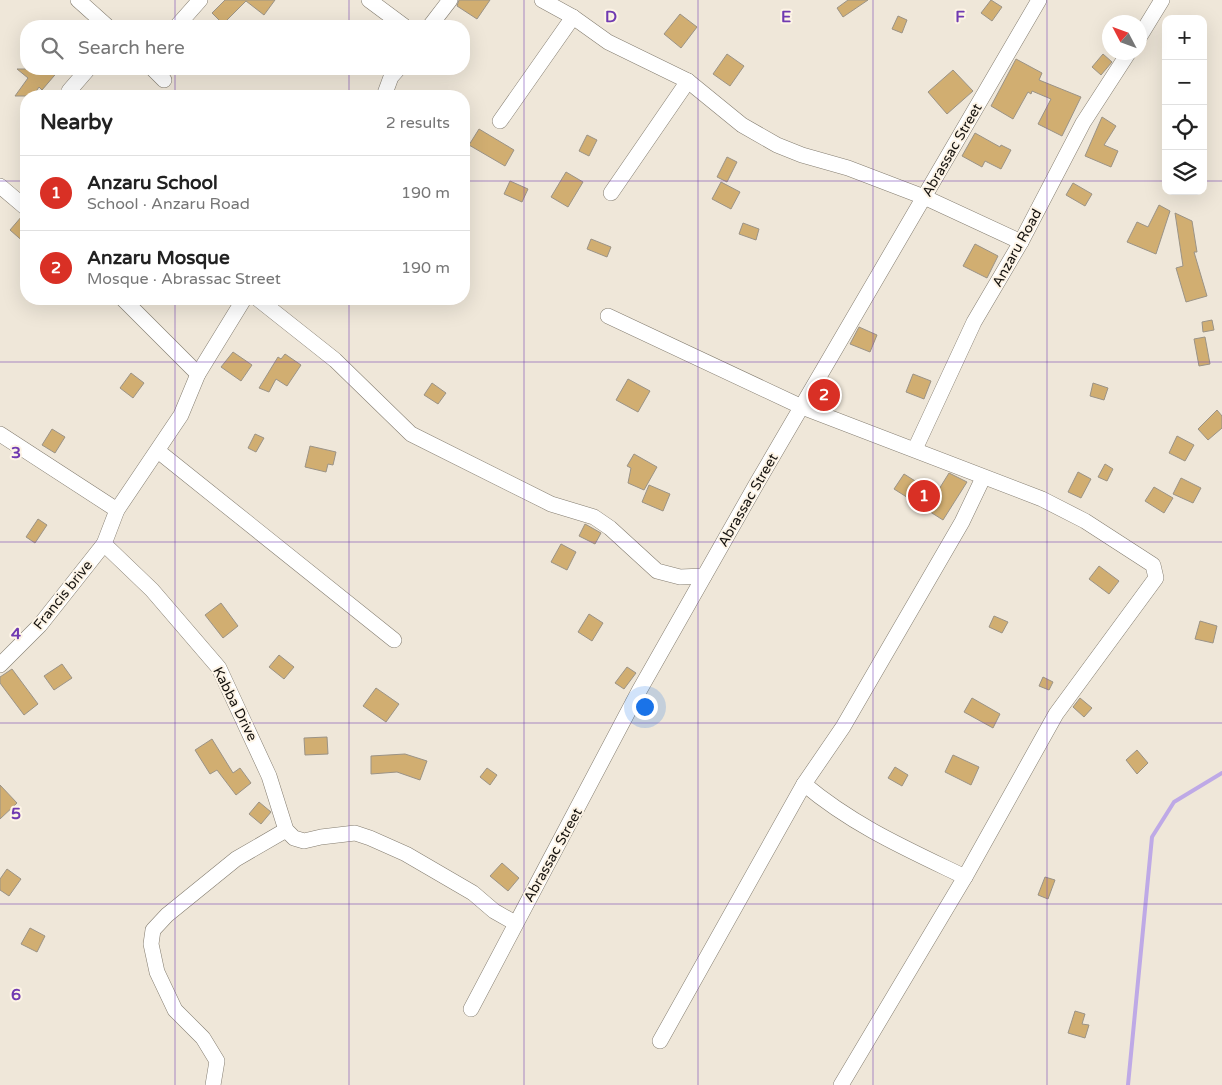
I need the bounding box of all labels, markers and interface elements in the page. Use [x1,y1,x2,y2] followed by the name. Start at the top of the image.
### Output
[605,7,617,27] text: D
[781,7,791,27] text: E
[955,7,965,27] text: F
[1102,15,1147,60] north arrow
[1162,15,1207,195] map controls
[1162,15,1207,60] button: +
[20,20,470,75] search box
[38,34,66,62] icon: search
[78,37,185,59] text: Search here
[1162,60,1207,105] button: −
[918,100,986,200] street label: Abrassac Street
[1162,105,1207,150] button: locate
[40,110,113,135] text: Nearby
[386,113,450,133] text: 2 results
[1162,150,1207,195] button: layers
[87,172,218,194] text: Anzaru School
[51,183,61,203] text: 1
[401,183,450,203] text: 190 m
[87,194,250,214] text: School · Anzaru Road
[989,206,1045,290] street label: Anzaru Road
[87,247,230,269] text: Anzaru Mosque
[51,258,61,278] text: 2
[401,258,450,278] text: 190 m
[87,269,281,289] text: Mosque · Abrassac Street
[808,376,840,414] pin: 2
[11,443,21,463] text: 3
[714,450,782,550] street label: Abrassac Street
[908,477,940,515] pin: 1
[30,557,96,633] street label: Francis brive
[11,624,21,644] text: 4
[209,664,261,744] street label: Kabba Drive
[632,694,658,720] your location
[11,804,21,824] text: 5
[520,804,586,905] street label: Abrassac Street
[11,985,21,1005] text: 6

